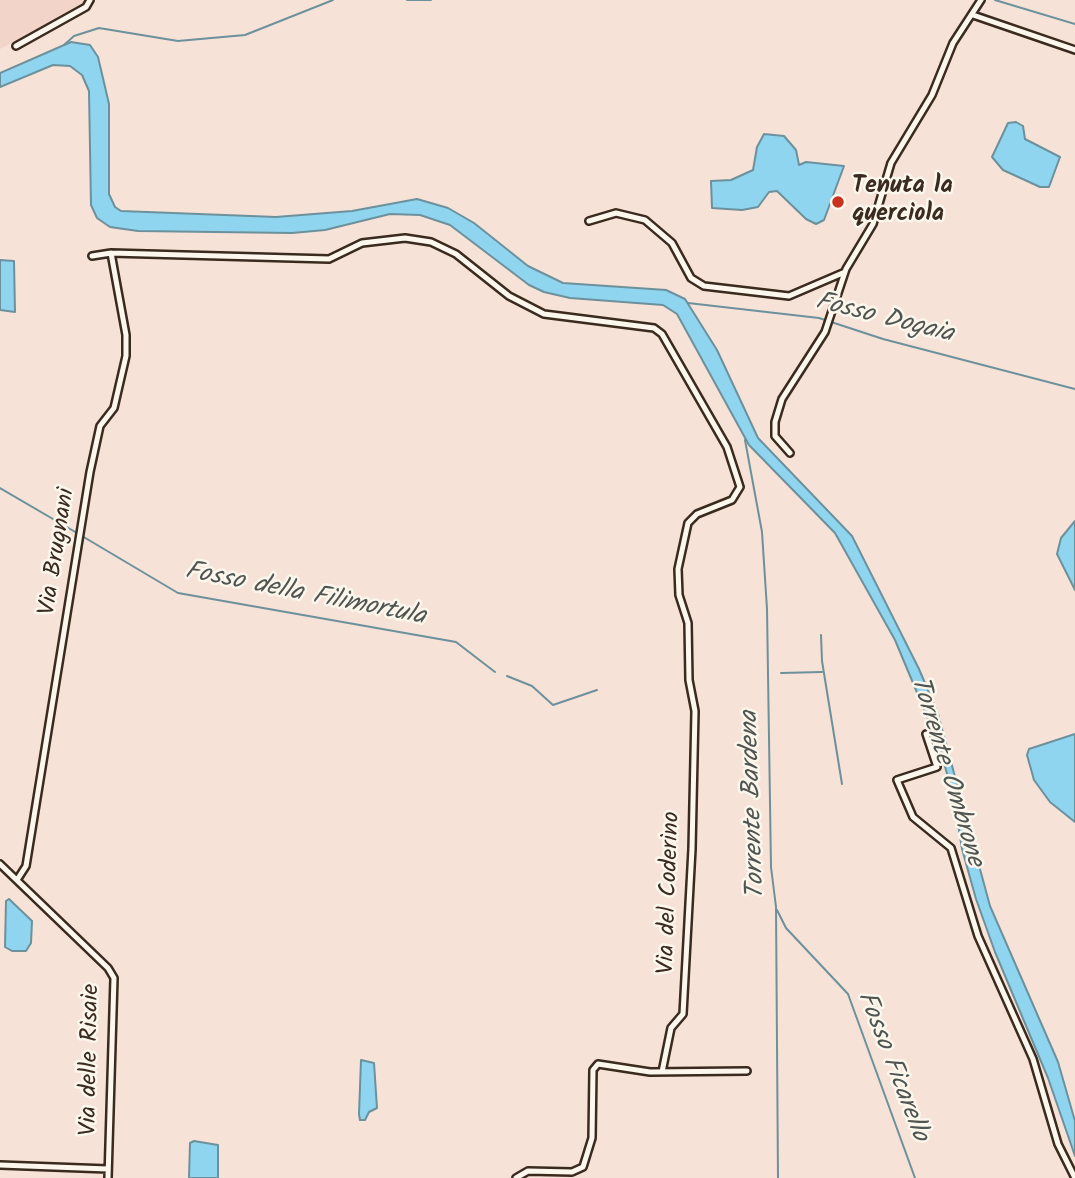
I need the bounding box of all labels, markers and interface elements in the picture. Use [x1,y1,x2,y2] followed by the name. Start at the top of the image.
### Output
[852,174,953,230] place label: Tenuta la querciola
[830,194,846,210] marker: Tenuta la querciola
[812,288,956,352] water label: Fosso Dogaia
[35,486,83,618] street label: Via Brugnani
[182,557,428,635] water label: Fosso della Filimortula
[901,673,989,871] water label: Torrente Ombrone
[736,710,774,900] water label: Torrente Bardena
[654,811,688,975] street label: Via del Coderino
[76,984,108,1136] street label: Via delle Risaie
[848,988,934,1146] water label: Fosso Ficarello

